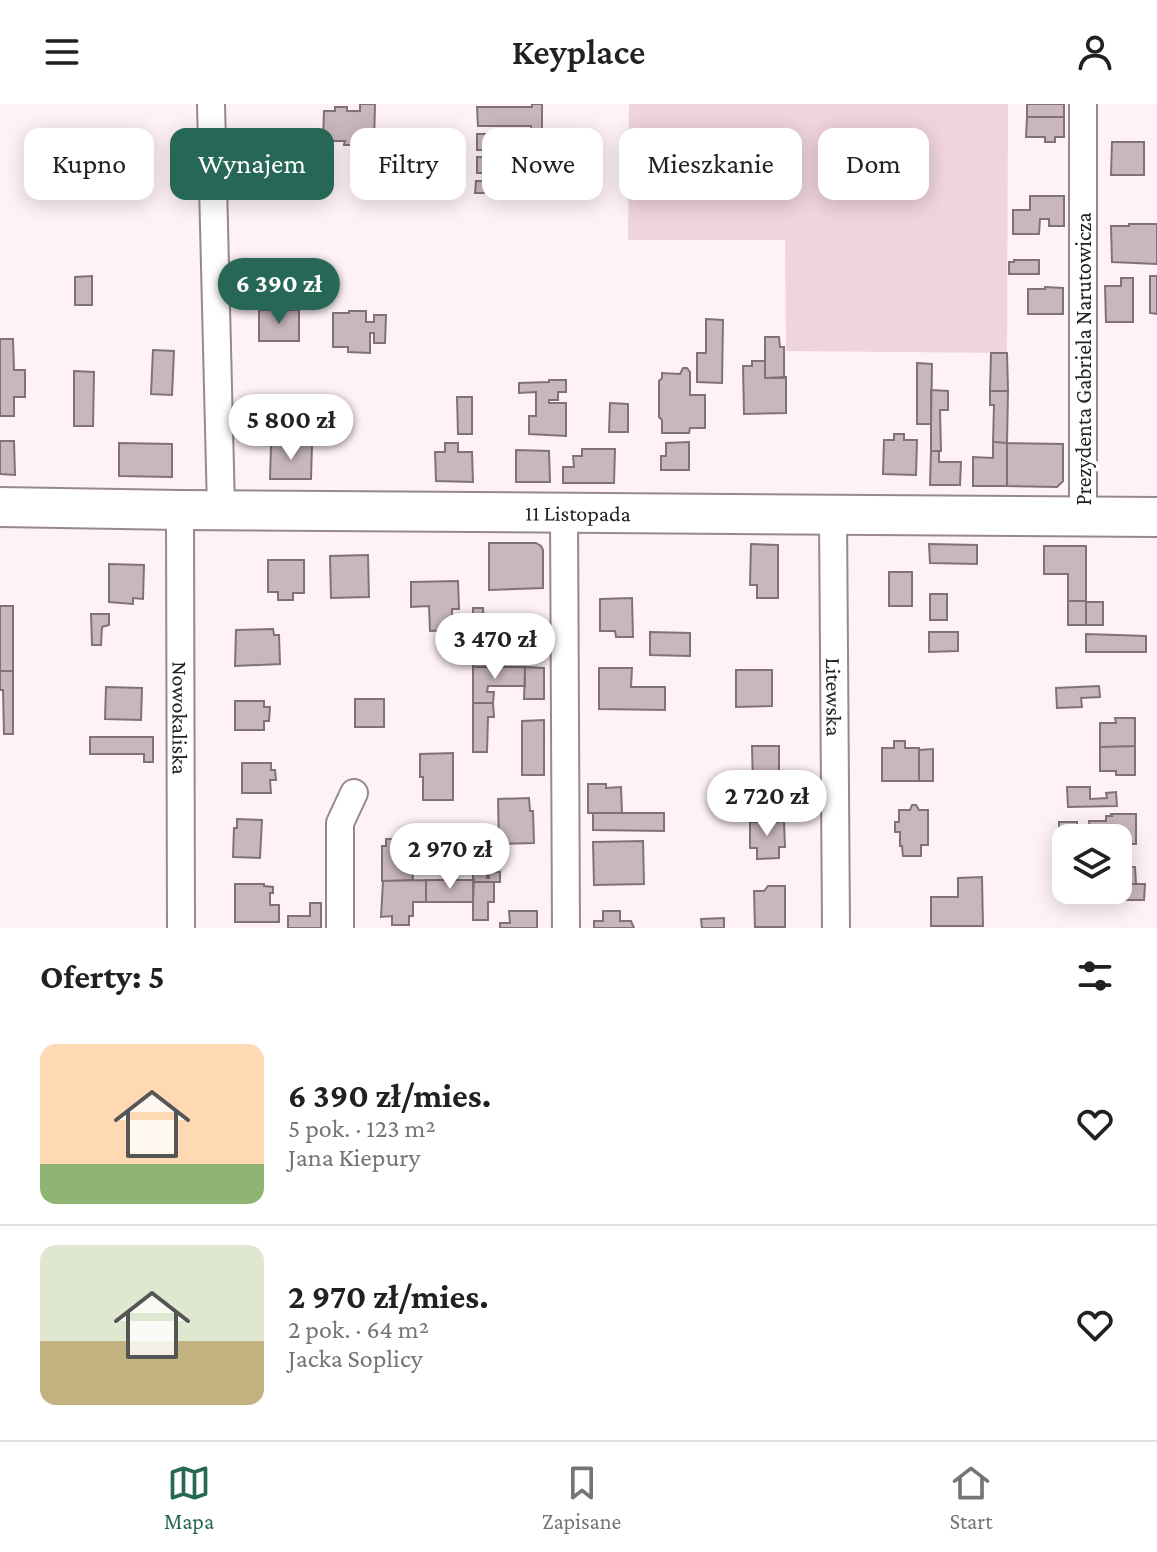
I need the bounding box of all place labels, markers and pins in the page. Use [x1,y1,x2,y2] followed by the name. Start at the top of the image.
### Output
[196,258,362,326] pin: 6 390 zł
[208,394,374,462] pin: 5 800 zł
[412,613,578,681] pin: 3 470 zł
[684,770,850,838] pin: 2 720 zł
[367,823,533,891] pin: 2 970 zł

